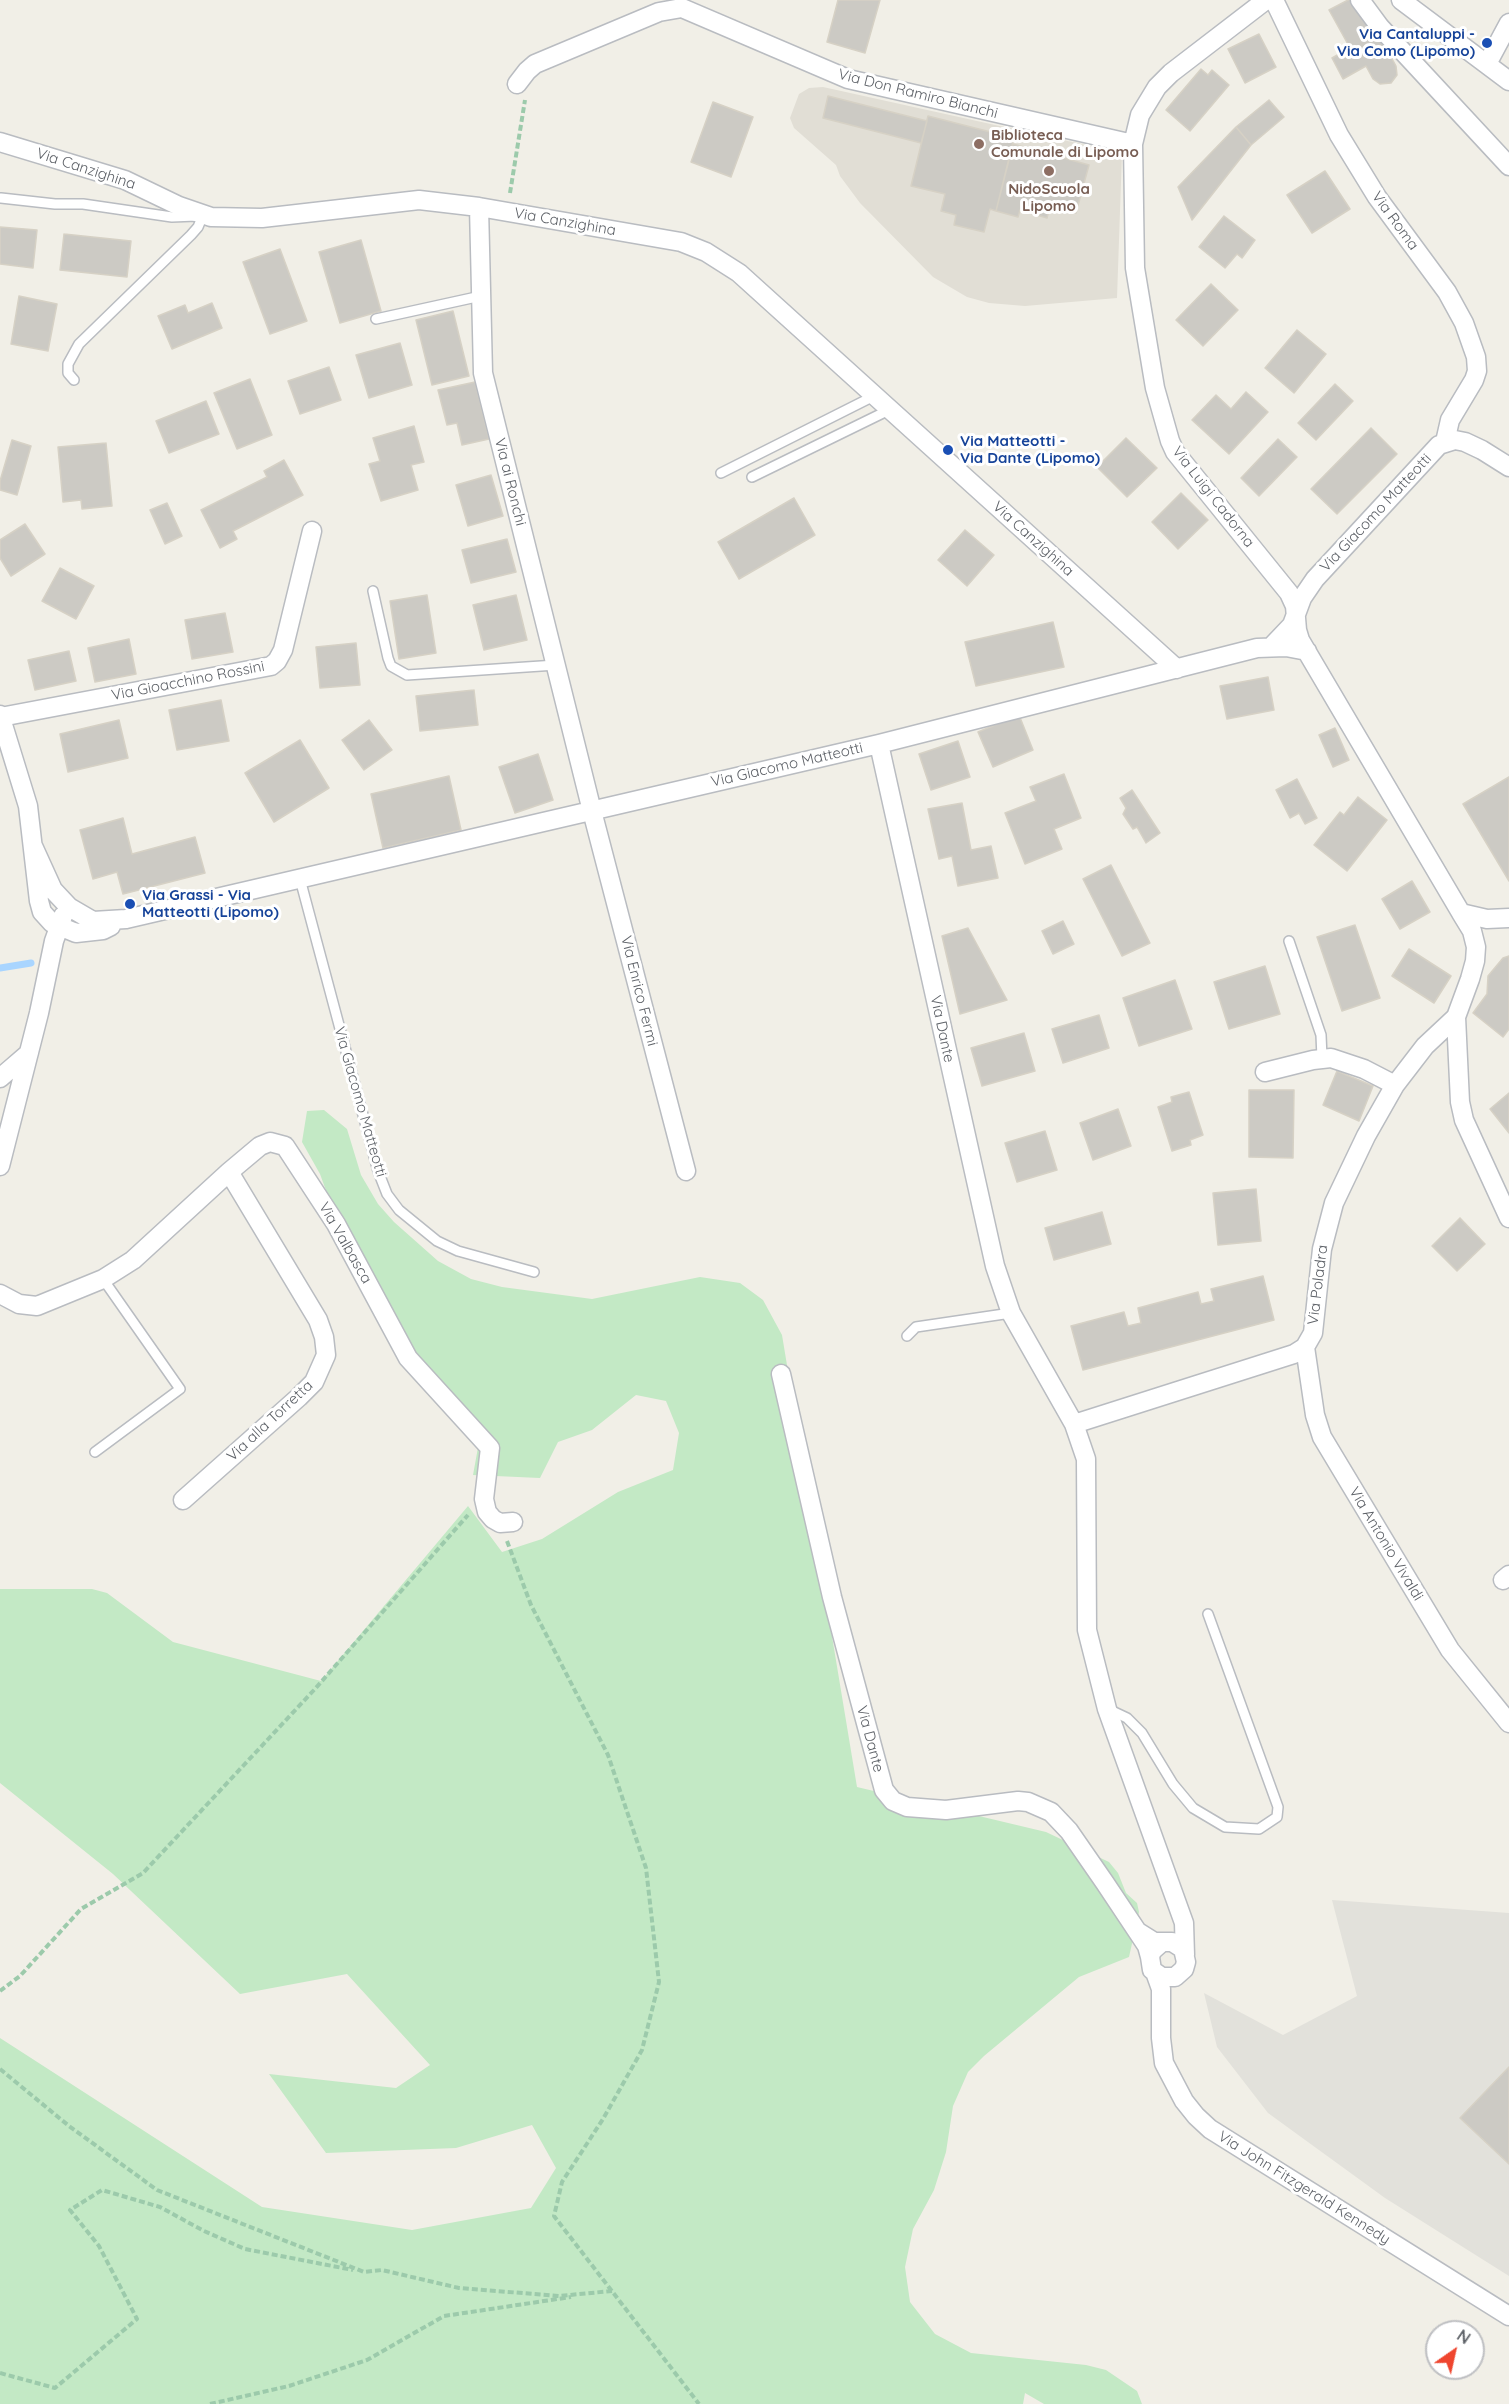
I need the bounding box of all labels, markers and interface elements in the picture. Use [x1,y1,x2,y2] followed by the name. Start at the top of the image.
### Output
[1337,25,1475,60] place label: Via Cantaluppi - Via Como (Lipomo)
[1480,36,1494,50] marker: Via Cantaluppi - Via Como (Lipomo)
[836,65,1000,123] street label: Via Don Ramiro Bianchi
[991,126,1139,161] place label: Biblioteca Comunale di Lipomo
[972,137,986,151] marker: Biblioteca Comunale di Lipomo
[34,144,138,194] street label: Via Canzighina
[1042,164,1056,178] marker: NidoScuola Lipomo
[1008,180,1090,215] place label: NidoScuola Lipomo
[1368,188,1422,254] street label: Via Roma
[513,204,617,240] street label: Via Canzighina
[960,432,1100,467] place label: Via Matteotti - Via Dante (Lipomo)
[490,436,530,528] street label: Via ai Ronchi
[941,443,955,457] marker: Via Matteotti - Via Dante (Lipomo)
[1168,443,1258,551] street label: Via Luigi Cadorna
[1316,450,1436,576] street label: Via Giacomo Matteotti
[989,498,1077,580] street label: Via Canzighina
[110,657,266,705] street label: Via Gioacchino Rossini
[709,739,865,791] street label: Via Giacomo Matteotti
[142,886,279,921] place label: Via Grassi - Via Matteotti (Lipomo)
[123,897,137,911] marker: Via Grassi - Via Matteotti (Lipomo)
[617,934,661,1048] street label: Via Enrico Fermi
[926,994,958,1064] street label: Via Dante
[330,1025,390,1179] street label: Via Giacomo Matteotti
[315,1199,375,1287] street label: Via Valbasca
[1304,1244,1332,1326] street label: Via Poladra
[223,1377,317,1465] street label: Via alla Torretta
[1345,1484,1427,1604] street label: Via Antonio Vivaldi
[852,1704,888,1774] street label: Via Dante
[1215,2127,1393,2249] street label: Via John Fitzgerald Kennedy
[1425,2320,1485,2380] north arrow
[1453,2325,1474,2348] text: N

